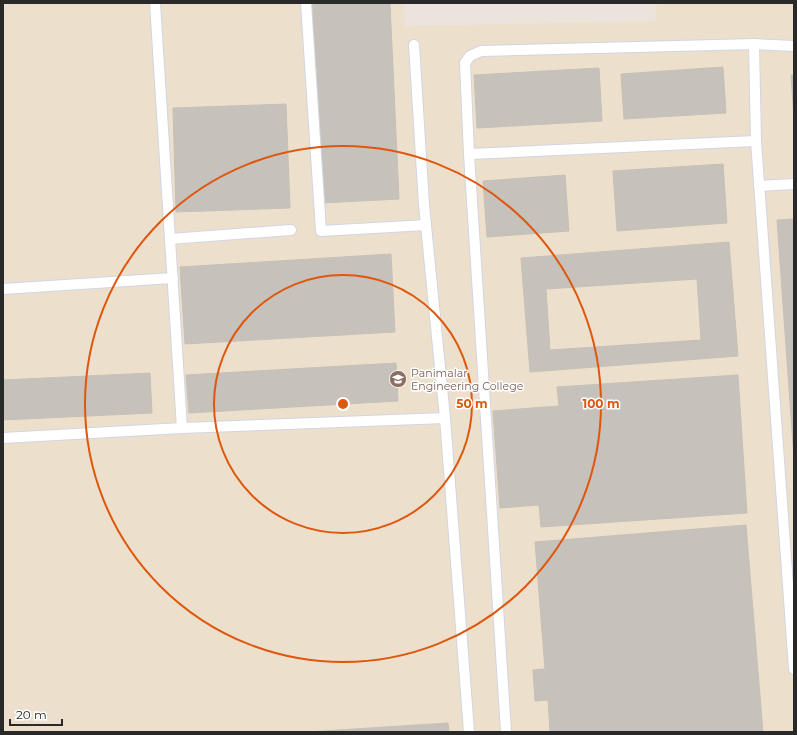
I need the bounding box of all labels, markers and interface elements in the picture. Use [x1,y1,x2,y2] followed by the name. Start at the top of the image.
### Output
[411,366,524,393] place label: Panimalar Engineering College
[388,369,408,389] school or university icon: Panimalar Engineering College
[456,396,488,411] text: 50 m
[583,396,619,411] text: 100 m
[336,397,350,411] centre of rings
[10,701,62,727] scale bar
[16,707,47,722] text: 20 m

